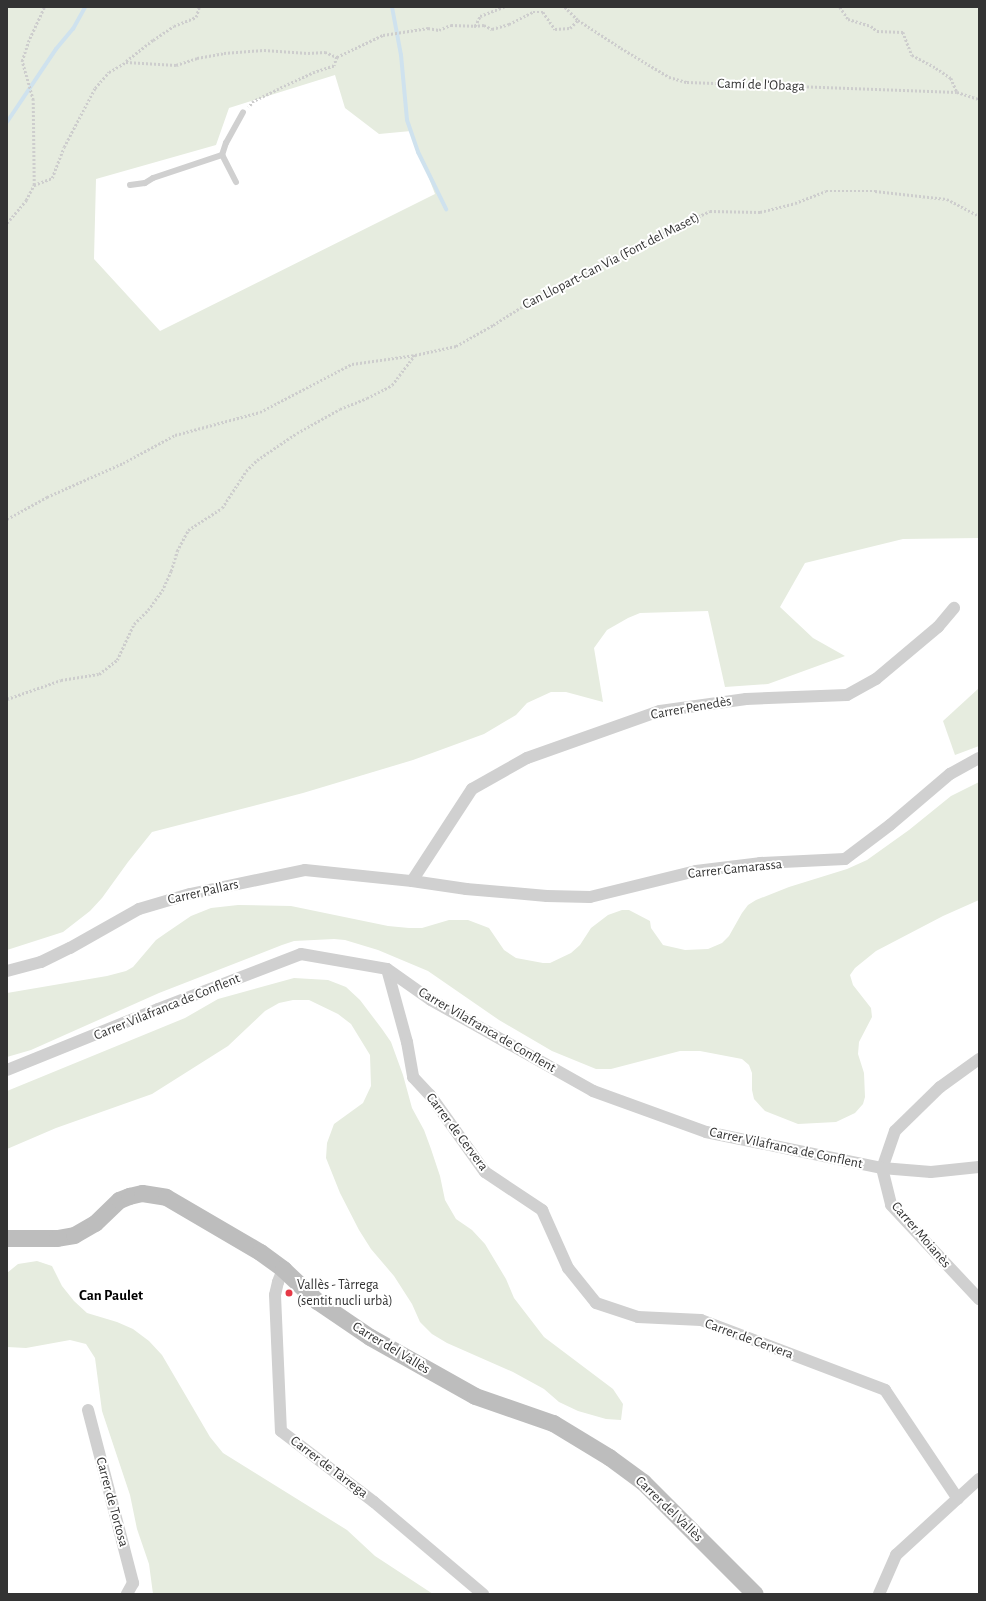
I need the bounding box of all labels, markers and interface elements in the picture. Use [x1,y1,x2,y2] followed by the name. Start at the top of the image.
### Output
[717,75,805,95] street label: Camí de l'Obaga
[520,209,702,313] street label: Can Llopart-Can Via (Font del Maset)
[649,693,733,723] street label: Carrer Penedès
[687,856,783,882] street label: Carrer Camarassa
[166,876,240,908] street label: Carrer Pallars
[91,970,243,1044] street label: Carrer Vilafranca de Conflent
[415,984,559,1076] street label: Carrer Vilafranca de Conflent
[422,1090,492,1174] street label: Carrer de Cervera
[708,1124,864,1172] street label: Carrer Vilafranca de Conflent
[888,1198,954,1272] street label: Carrer Moianès
[297,1277,393,1310] place label: Vallès - Tàrrega (sentit nucli urbà)
[79,1287,143,1305] district label: Can Paulet
[284,1288,294,1298] marker: Vallès - Tàrrega (sentit nucli urbà)
[702,1315,796,1363] street label: Carrer de Cervera
[349,1318,433,1378] street label: Carrer del Vallès
[287,1432,371,1502] street label: Carrer de Tàrrega
[92,1455,132,1549] street label: Carrer de Tortosa
[632,1473,706,1545] street label: Carrer del Vallès

